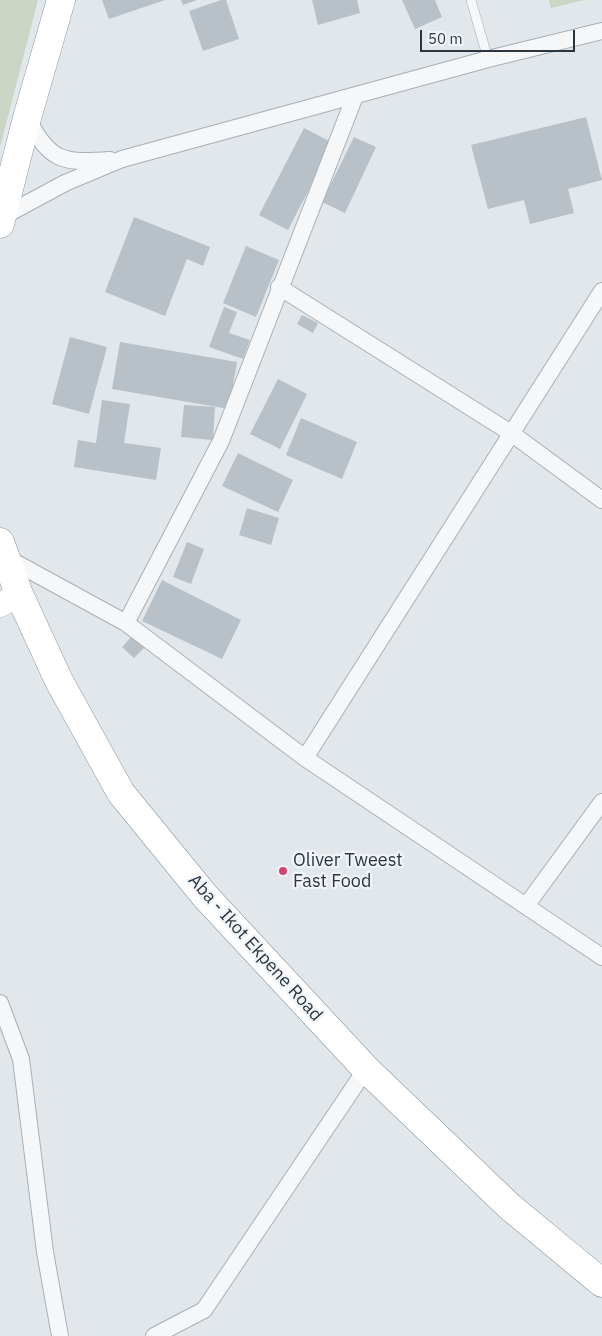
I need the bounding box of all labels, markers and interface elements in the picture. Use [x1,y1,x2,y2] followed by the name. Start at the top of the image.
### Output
[422,20,577,52] scale bar
[428,29,463,48] text: 50 m
[293,850,403,892] place label: Oliver Tweest Fast Food
[277,865,289,877] marker: Oliver Tweest Fast Food
[183,870,327,1026] street label: Aba - Ikot Ekpene Road

